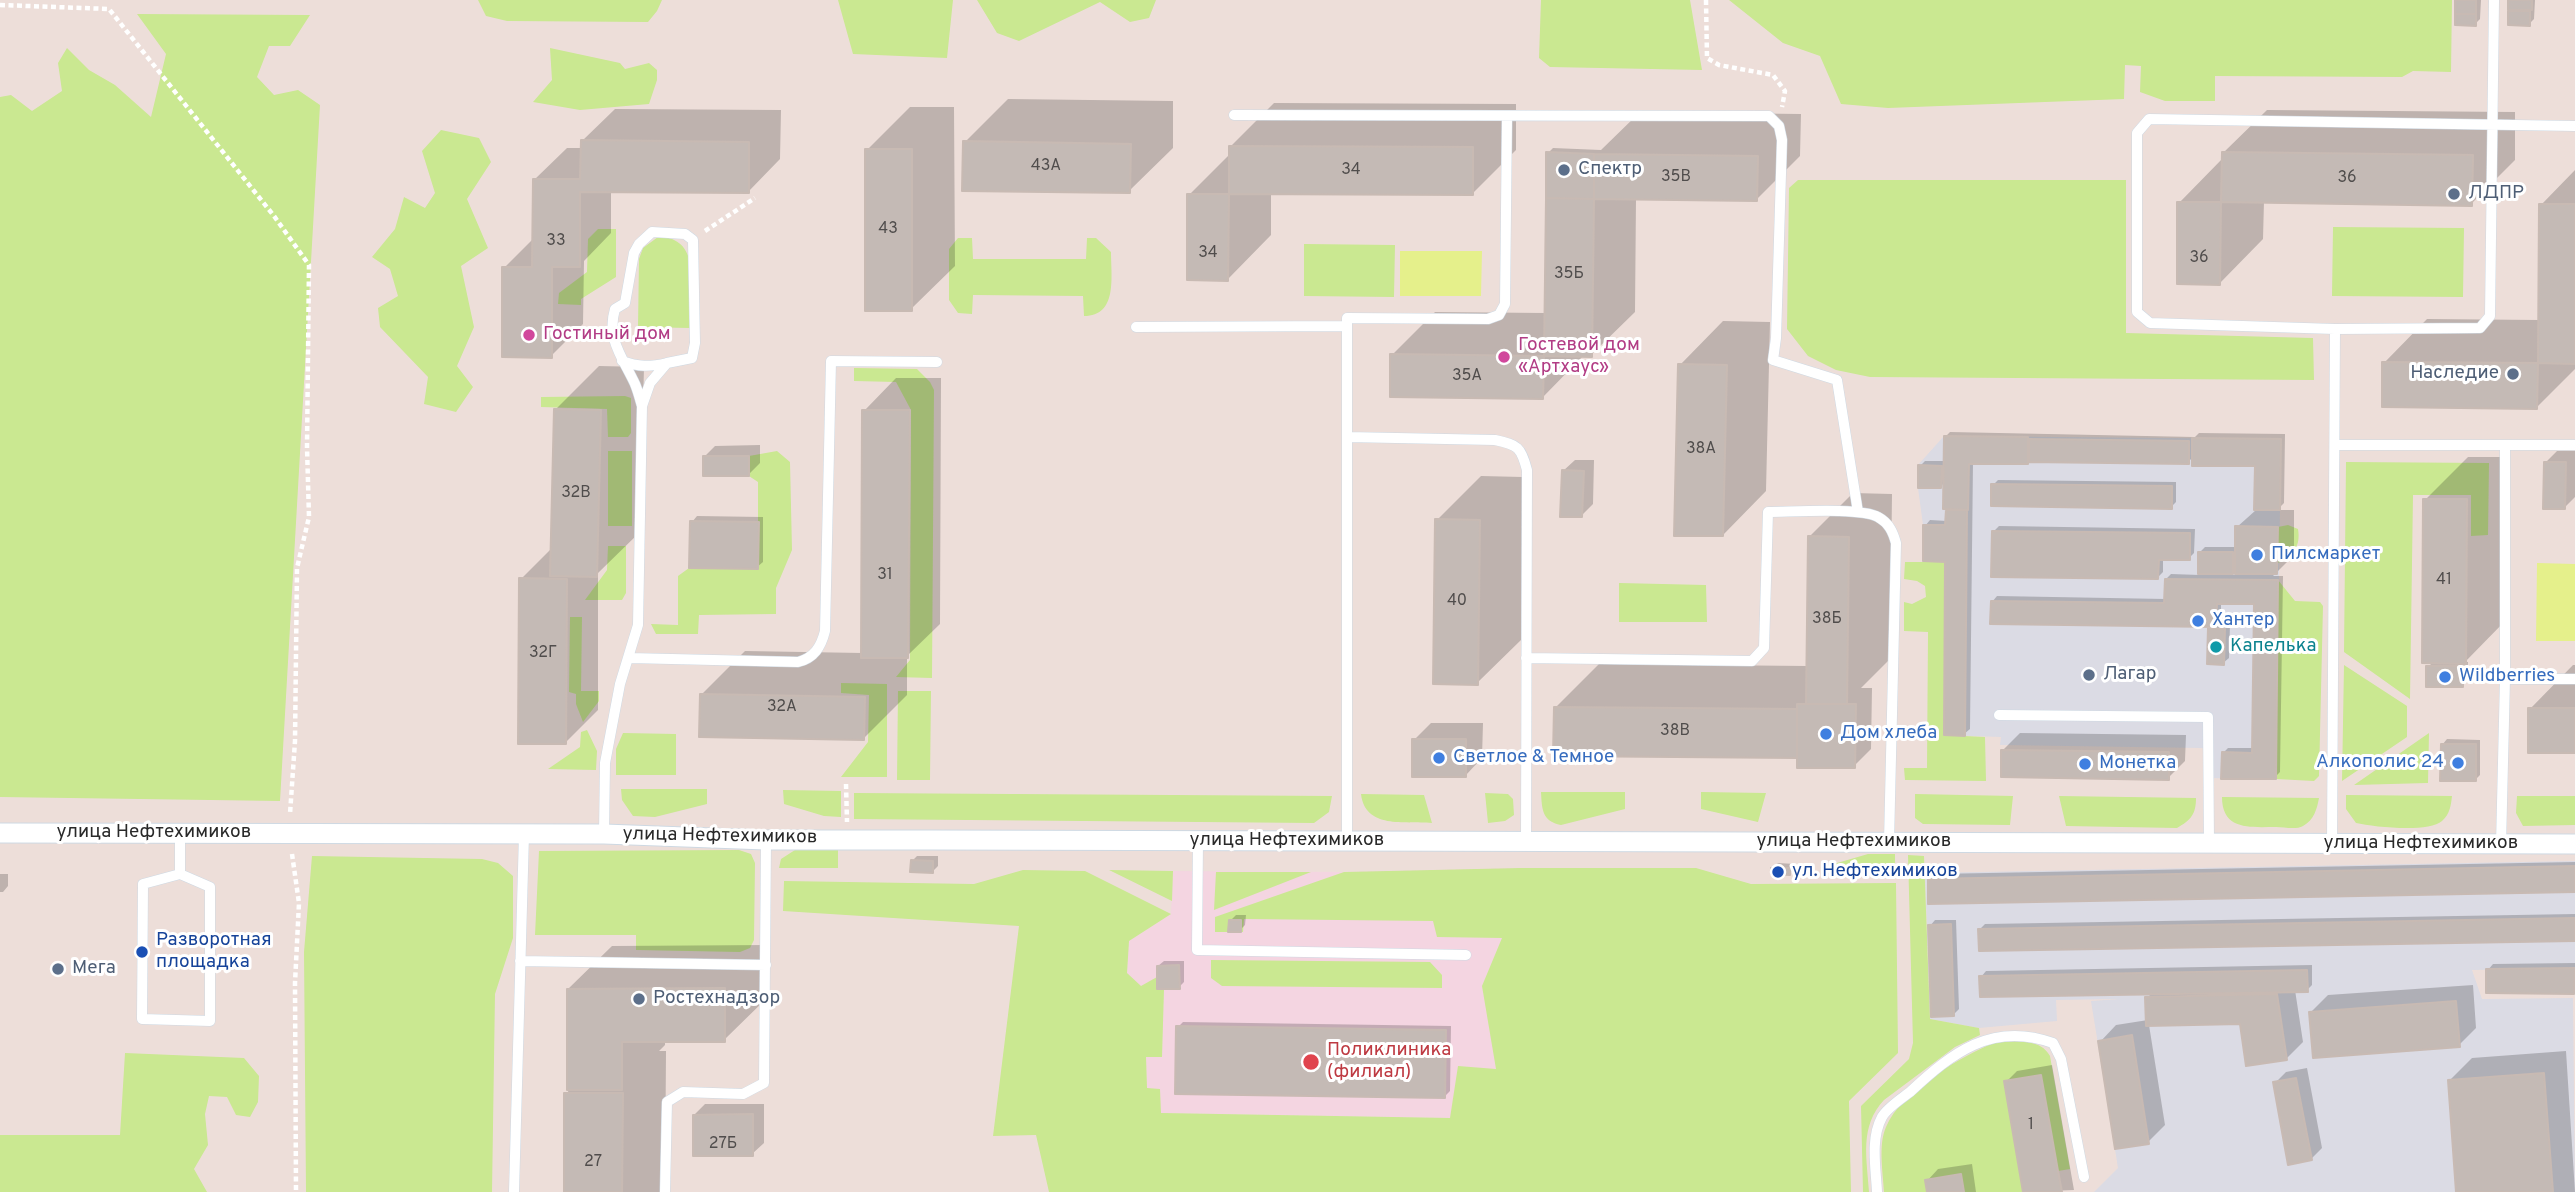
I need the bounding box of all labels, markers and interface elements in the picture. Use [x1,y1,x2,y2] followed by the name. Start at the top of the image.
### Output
[1031,157,1061,177] house number: 43А
[1578,159,1642,181] place label: Спектр
[1341,161,1361,181] house number: 34
[1556,162,1572,178] marker: Спектр
[1661,168,1691,188] house number: 35В
[2337,169,2357,189] house number: 36
[2468,183,2524,205] place label: ЛДПР
[2446,186,2462,202] marker: ЛДПР
[878,220,898,240] house number: 43
[546,232,566,252] house number: 33
[1198,244,1218,264] house number: 34
[2189,249,2209,269] house number: 36
[1554,265,1584,285] house number: 35Б
[543,324,671,346] place label: Гостиный дом
[521,327,537,343] marker: Гостиный дом
[1518,335,1640,379] place label: Гостевой дом «Артхаус»
[1496,349,1512,365] marker: Гостевой дом «Артхаус»
[2410,363,2499,385] place label: Наследие
[2505,366,2521,382] marker: Наследие
[1452,367,1482,387] house number: 35А
[1686,440,1716,460] house number: 38А
[561,484,591,504] house number: 32В
[2271,544,2380,566] place label: Пилсмаркет
[2249,547,2265,563] marker: Пилсмаркет
[877,566,893,586] house number: 31
[2436,571,2452,591] house number: 41
[1447,592,1467,612] house number: 40
[1812,610,1842,630] house number: 38Б
[2212,610,2274,632] place label: Хантер
[2190,613,2206,629] marker: Хантер
[2230,636,2317,658] place label: Капелька
[2208,639,2224,655] marker: Капелька
[529,644,557,664] house number: 32Г
[2103,664,2156,686] place label: Лагар
[2459,666,2555,688] place label: Wildberries
[2081,667,2097,683] marker: Лагар
[2437,669,2453,685] marker: Wildberries
[767,698,797,718] house number: 32А
[1660,722,1690,742] house number: 38В
[1840,723,1937,745] place label: Дом хлеба
[1818,726,1834,742] marker: Дом хлеба
[1453,747,1614,769] place label: Светлое & Темное
[1431,750,1447,766] marker: Светлое & Темное
[2316,752,2444,774] place label: Алкополис 24
[2099,753,2176,775] place label: Монетка
[2450,755,2466,771] marker: Алкополис 24
[2077,756,2093,772] marker: Монетка
[57,822,251,844] street label: улица Нефтехимиков
[622,824,818,850] street label: улица Нефтехимиков
[1190,830,1384,852] street label: улица Нефтехимиков
[1757,831,1951,853] street label: улица Нефтехимиков
[2324,833,2518,855] street label: улица Нефтехимиков
[1792,861,1958,883] place label: ул. Нефтехимиков
[1770,864,1786,880] marker: ул. Нефтехимиков
[156,930,272,974] place label: Разворотная площадка
[134,944,150,960] marker: Разворотная площадка
[72,958,116,980] place label: Мега
[50,961,66,977] marker: Мега
[653,988,780,1010] place label: Ростехнадзор
[631,991,647,1007] marker: Ростехнадзор
[1327,1040,1451,1084] place label: Поликлиника (филиал)
[1301,1052,1321,1072] marker: Поликлиника (филиал)
[2028,1116,2034,1136] house number: 1
[709,1135,737,1155] house number: 27Б
[584,1153,602,1173] house number: 27

